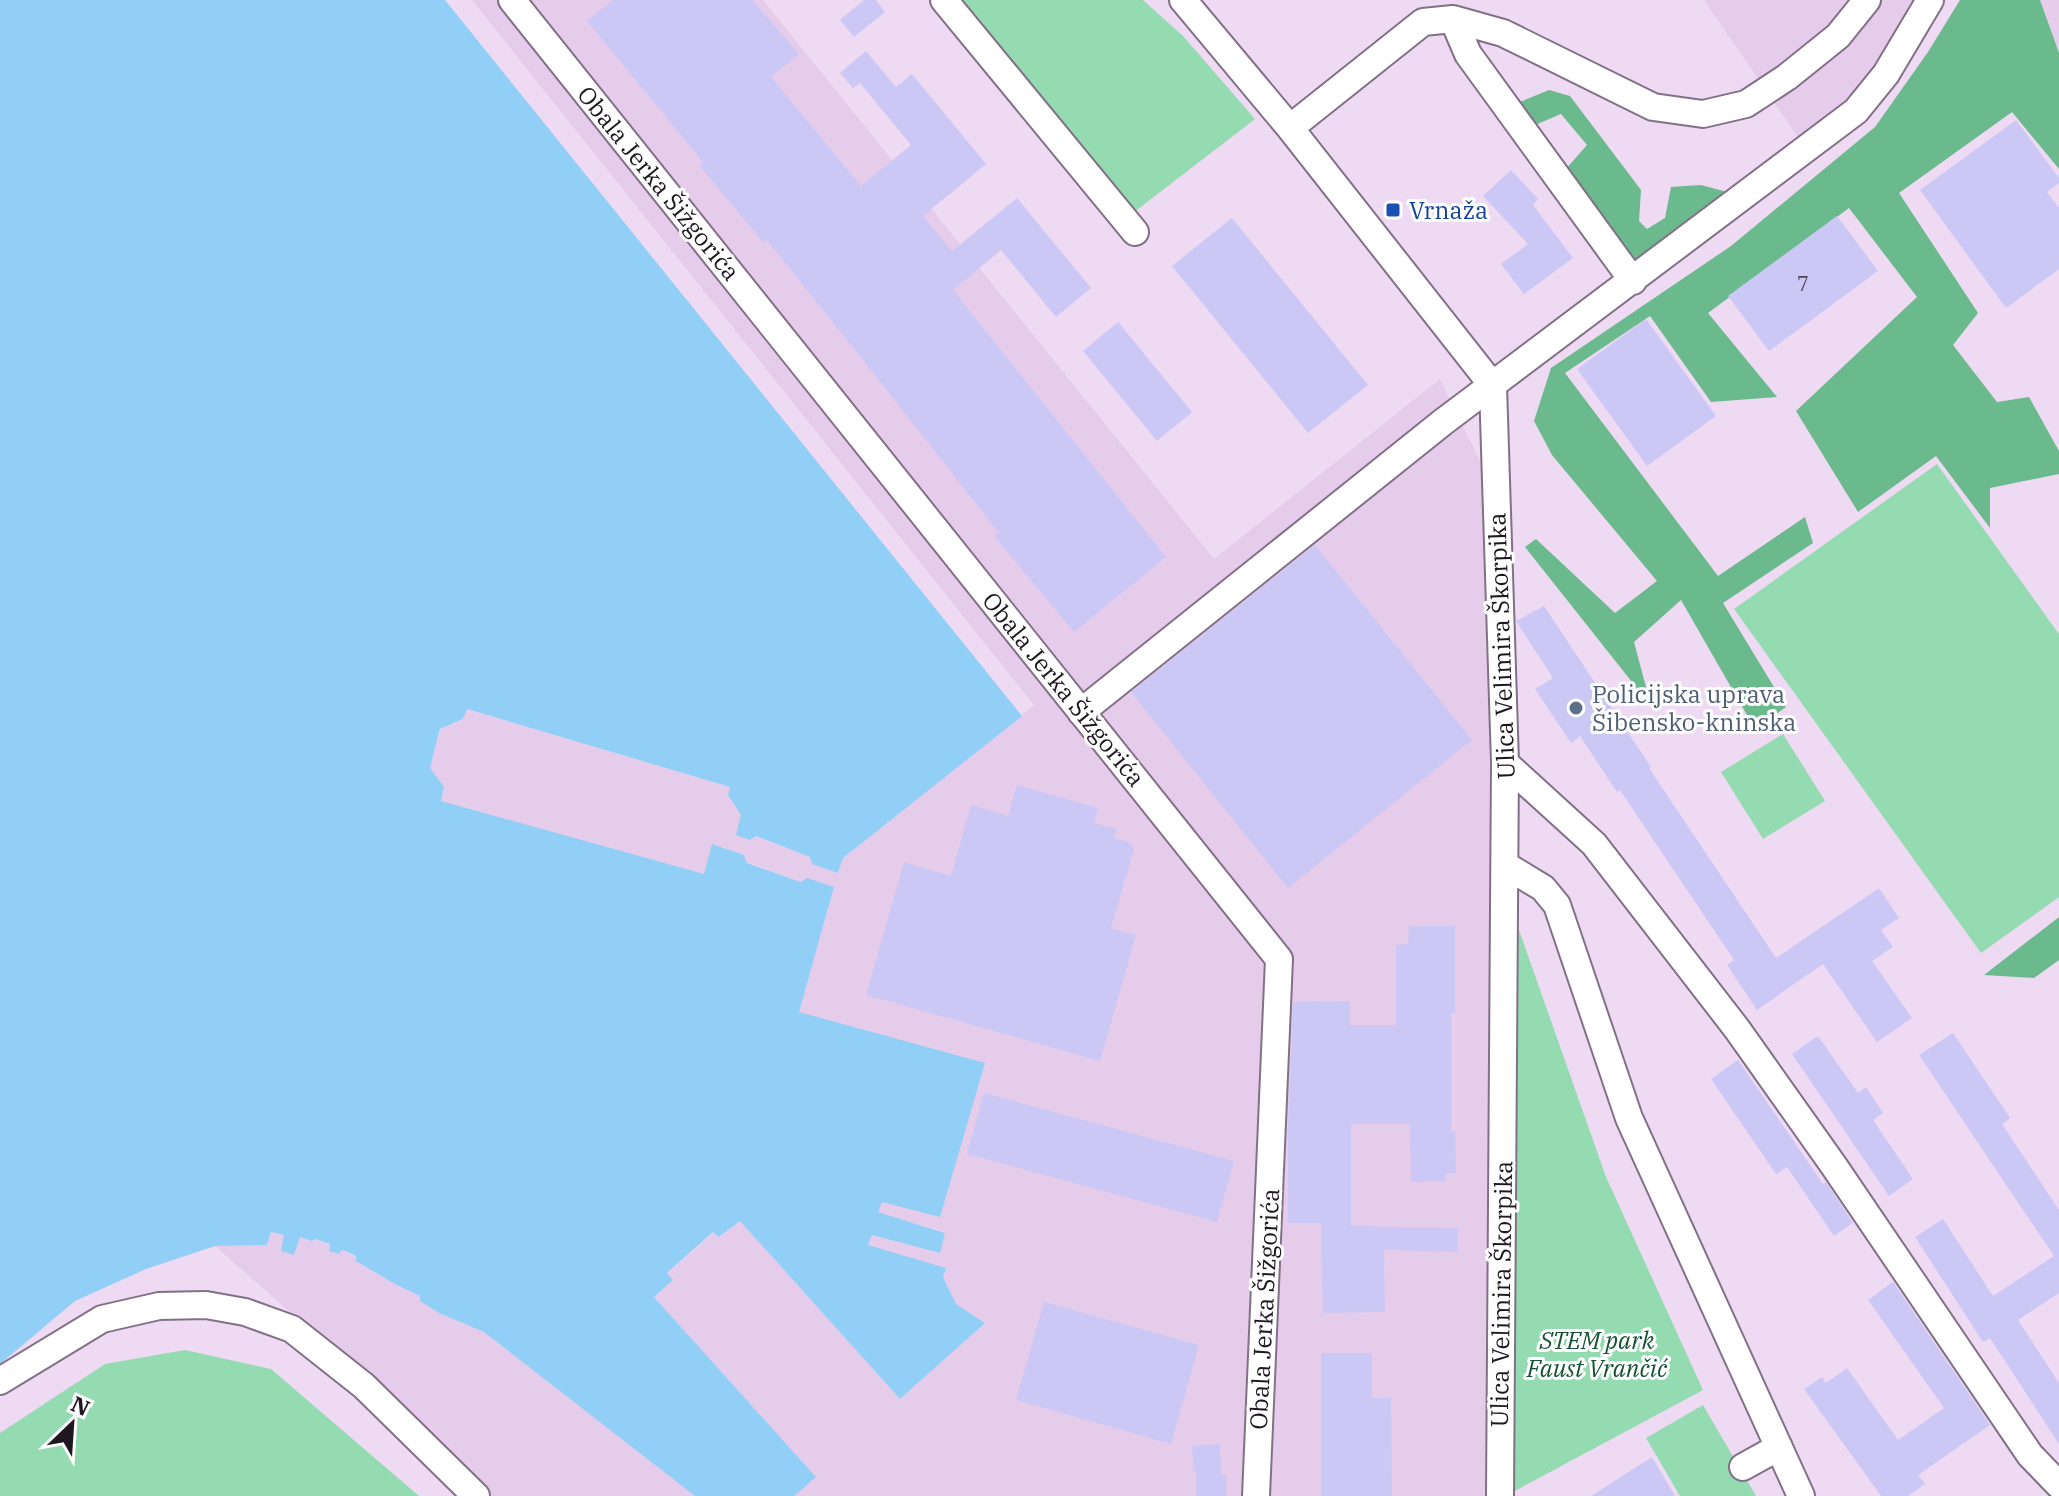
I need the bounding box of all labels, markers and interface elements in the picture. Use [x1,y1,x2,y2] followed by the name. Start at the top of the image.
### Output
[571,79,747,287] street label: Obala Jerka Šižgorića
[1409,194,1488,226] place label: Vrnaža
[1384,201,1402,219] marker: Vrnaža
[1797,270,1809,297] house number: 7
[1480,512,1522,780] street label: Ulica Velimira Škorpika
[976,585,1152,793] street label: Obala Jerka Šižgorića
[1592,678,1796,738] place label: Policijska uprava Šibensko-kninska
[1567,699,1585,717] marker: Policijska uprava Šibensko-kninska
[1483,1160,1519,1428] street label: Ulica Velimira Škorpika
[1242,1188,1286,1430] street label: Obala Jerka Šižgorića
[1526,1324,1669,1384] park label: STEM park Faust Vrančić
[32,1384,112,1464] north arrow
[67,1389,95,1422] text: N

